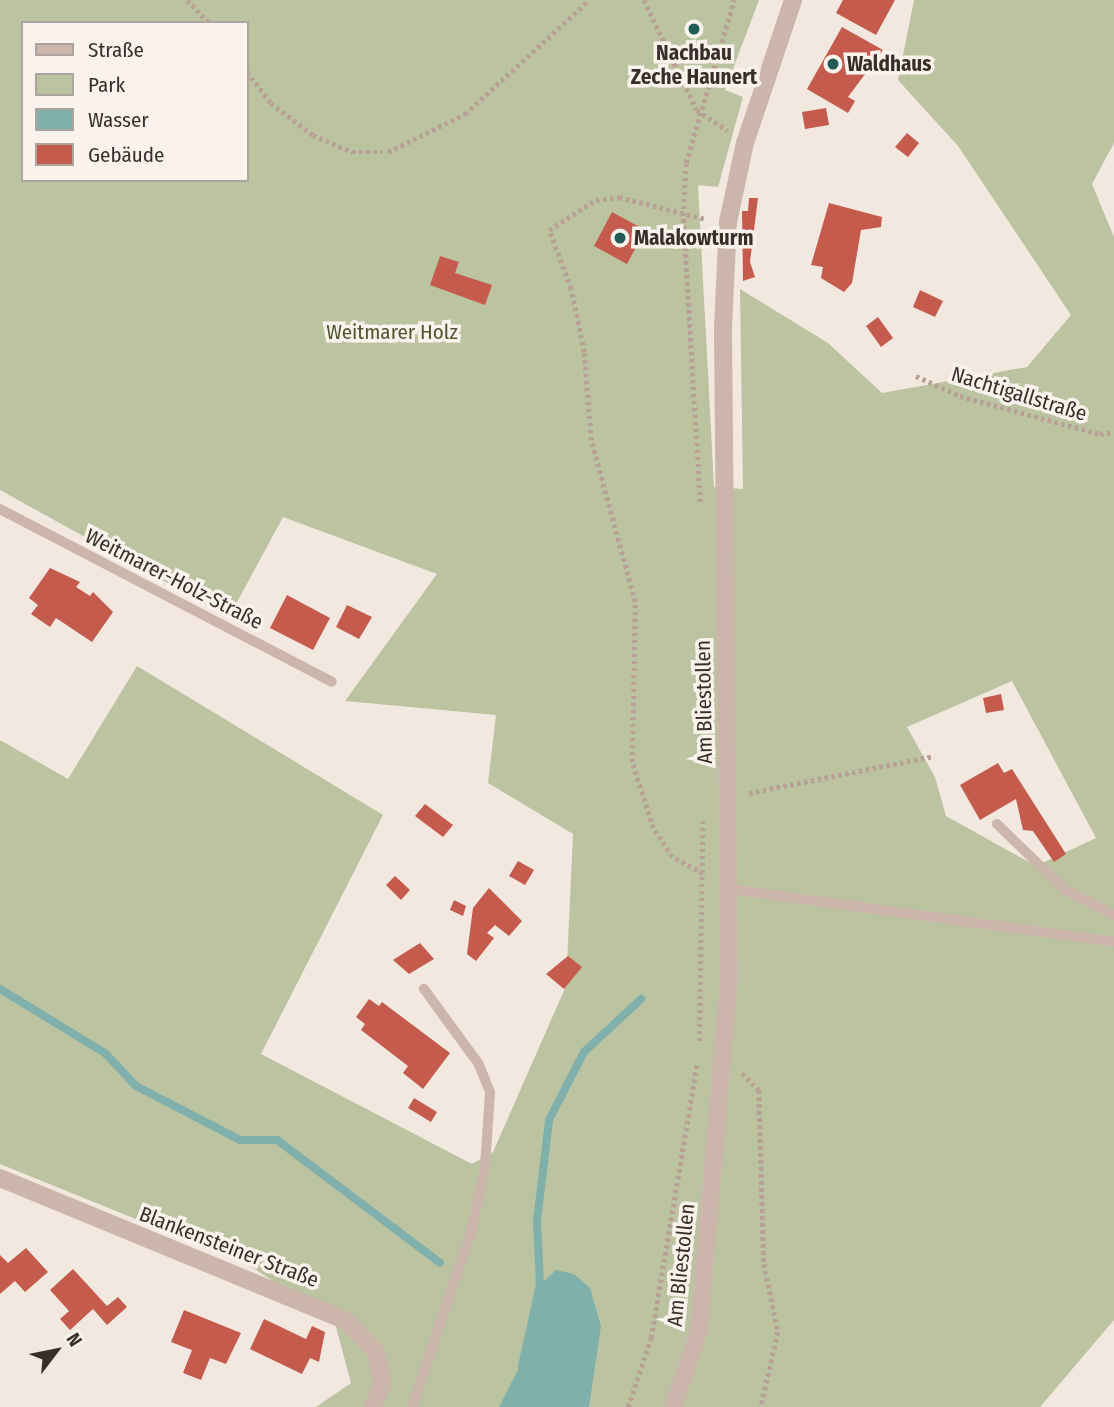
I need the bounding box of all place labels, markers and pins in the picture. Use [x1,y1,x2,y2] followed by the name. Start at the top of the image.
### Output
[686,21,702,37] marker: Nachbau Zeche Haunert
[631,40,757,90] place label: Nachbau Zeche Haunert
[847,51,931,77] place label: Waldhaus
[825,56,841,72] marker: Waldhaus
[634,225,753,251] place label: Malakowturm
[612,230,628,246] marker: Malakowturm

